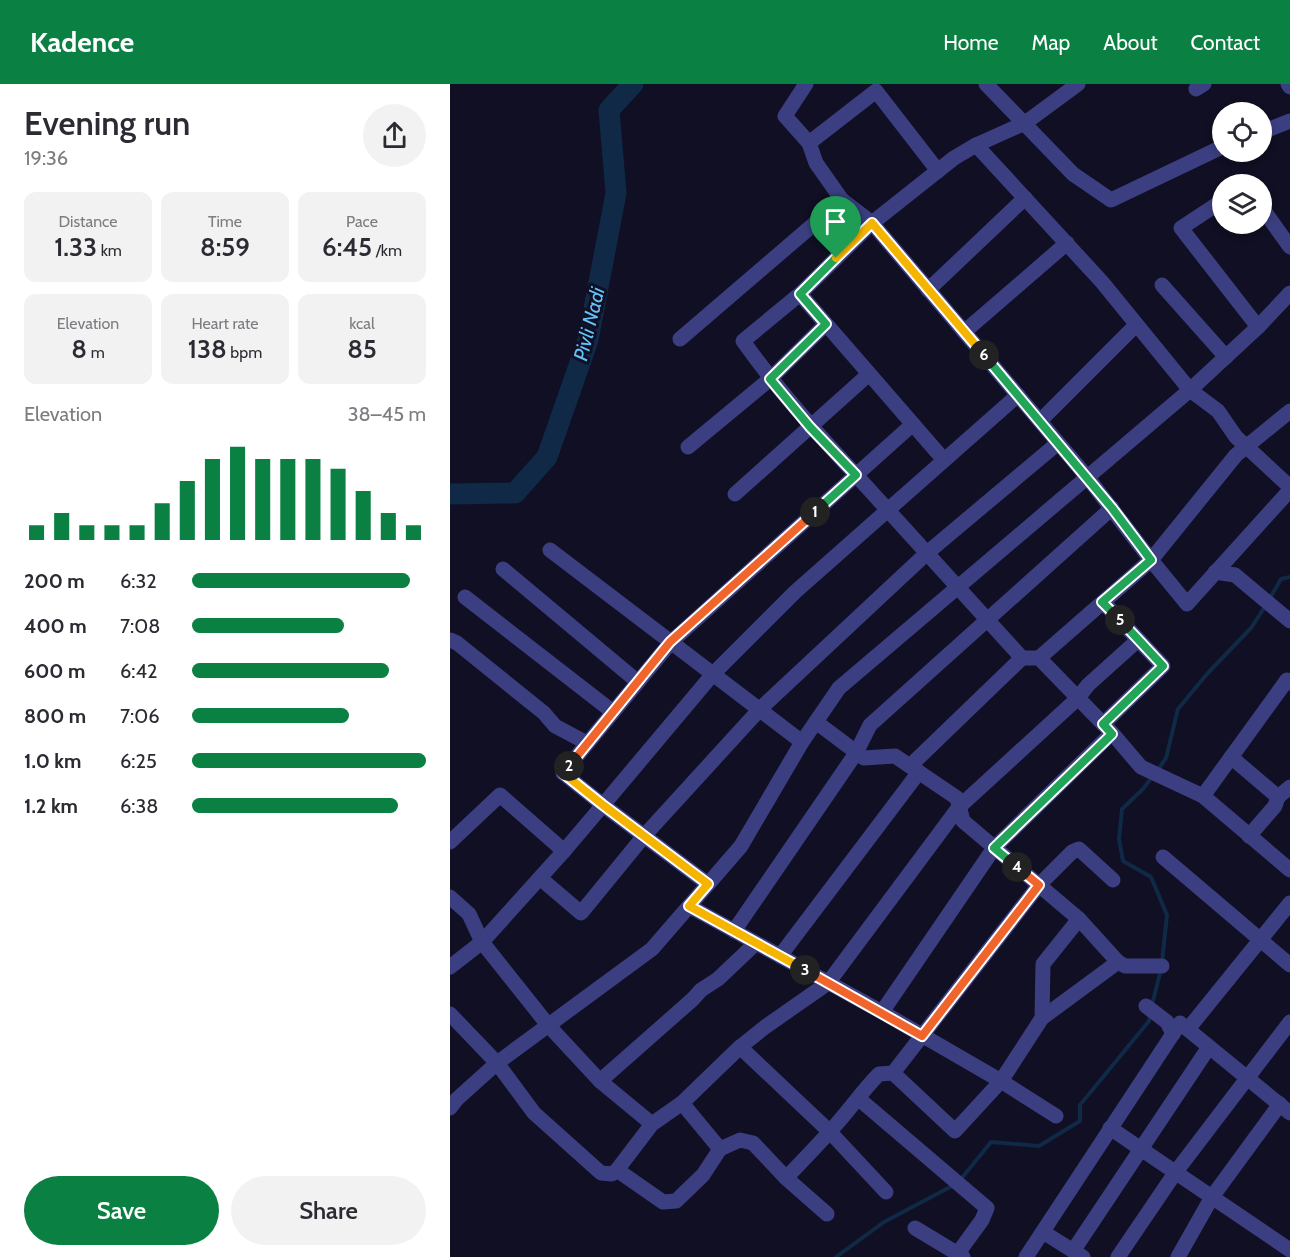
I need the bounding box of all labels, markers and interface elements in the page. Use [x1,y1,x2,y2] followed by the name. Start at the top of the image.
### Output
[30,25,134,59] text: Kadence
[943,30,999,55] text: Home
[1032,30,1070,55] text: Map
[1103,30,1157,55] text: About
[1190,30,1260,55] text: Contact
[1212,102,1272,234] map controls
[1212,102,1272,162] button: locate
[24,103,190,143] text: Evening run
[363,104,426,167] button: share
[24,146,68,170] text: 19:36
[1212,174,1272,234] button: layers
[810,196,861,258] pin
[819,205,852,238] icon: arrive
[59,212,117,231] text: Distance
[208,212,242,231] text: Time
[346,212,378,231] text: Pace
[54,231,97,263] text: 1.33
[200,231,250,263] text: 8:59
[322,231,372,263] text: 6:45
[97,241,122,260] text: km
[372,241,402,260] text: /km
[568,284,610,363] water label: Pivli Nadi
[57,314,119,333] text: Elevation
[192,314,258,333] text: Heart rate
[349,314,375,333] text: kcal
[71,333,87,365] text: 8
[188,333,227,365] text: 138
[347,333,377,365] text: 85
[969,340,999,370] pin: 6
[87,343,105,362] text: m
[227,343,262,362] text: bpm
[980,345,989,364] text: 6
[24,402,102,426] text: Elevation
[348,402,426,426] text: 38–45 m
[800,497,830,527] pin: 1
[812,502,818,521] text: 1
[24,569,85,593] text: 200 m
[120,569,157,593] text: 6:32
[1105,605,1135,635] pin: 5
[1116,610,1124,629] text: 5
[24,614,87,638] text: 400 m
[120,614,160,638] text: 7:08
[24,659,85,683] text: 600 m
[120,659,158,683] text: 6:42
[24,704,86,728] text: 800 m
[120,704,160,728] text: 7:06
[24,749,81,773] text: 1.0 km
[120,749,157,773] text: 6:25
[554,751,584,781] pin: 2
[565,756,573,775] text: 2
[24,794,78,818] text: 1.2 km
[120,794,158,818] text: 6:38
[1002,852,1032,882] pin: 4
[1012,857,1022,876] text: 4
[790,955,820,985] pin: 3
[801,960,809,979] text: 3
[24,1176,219,1245] button: Save
[231,1176,426,1245] button: Share

